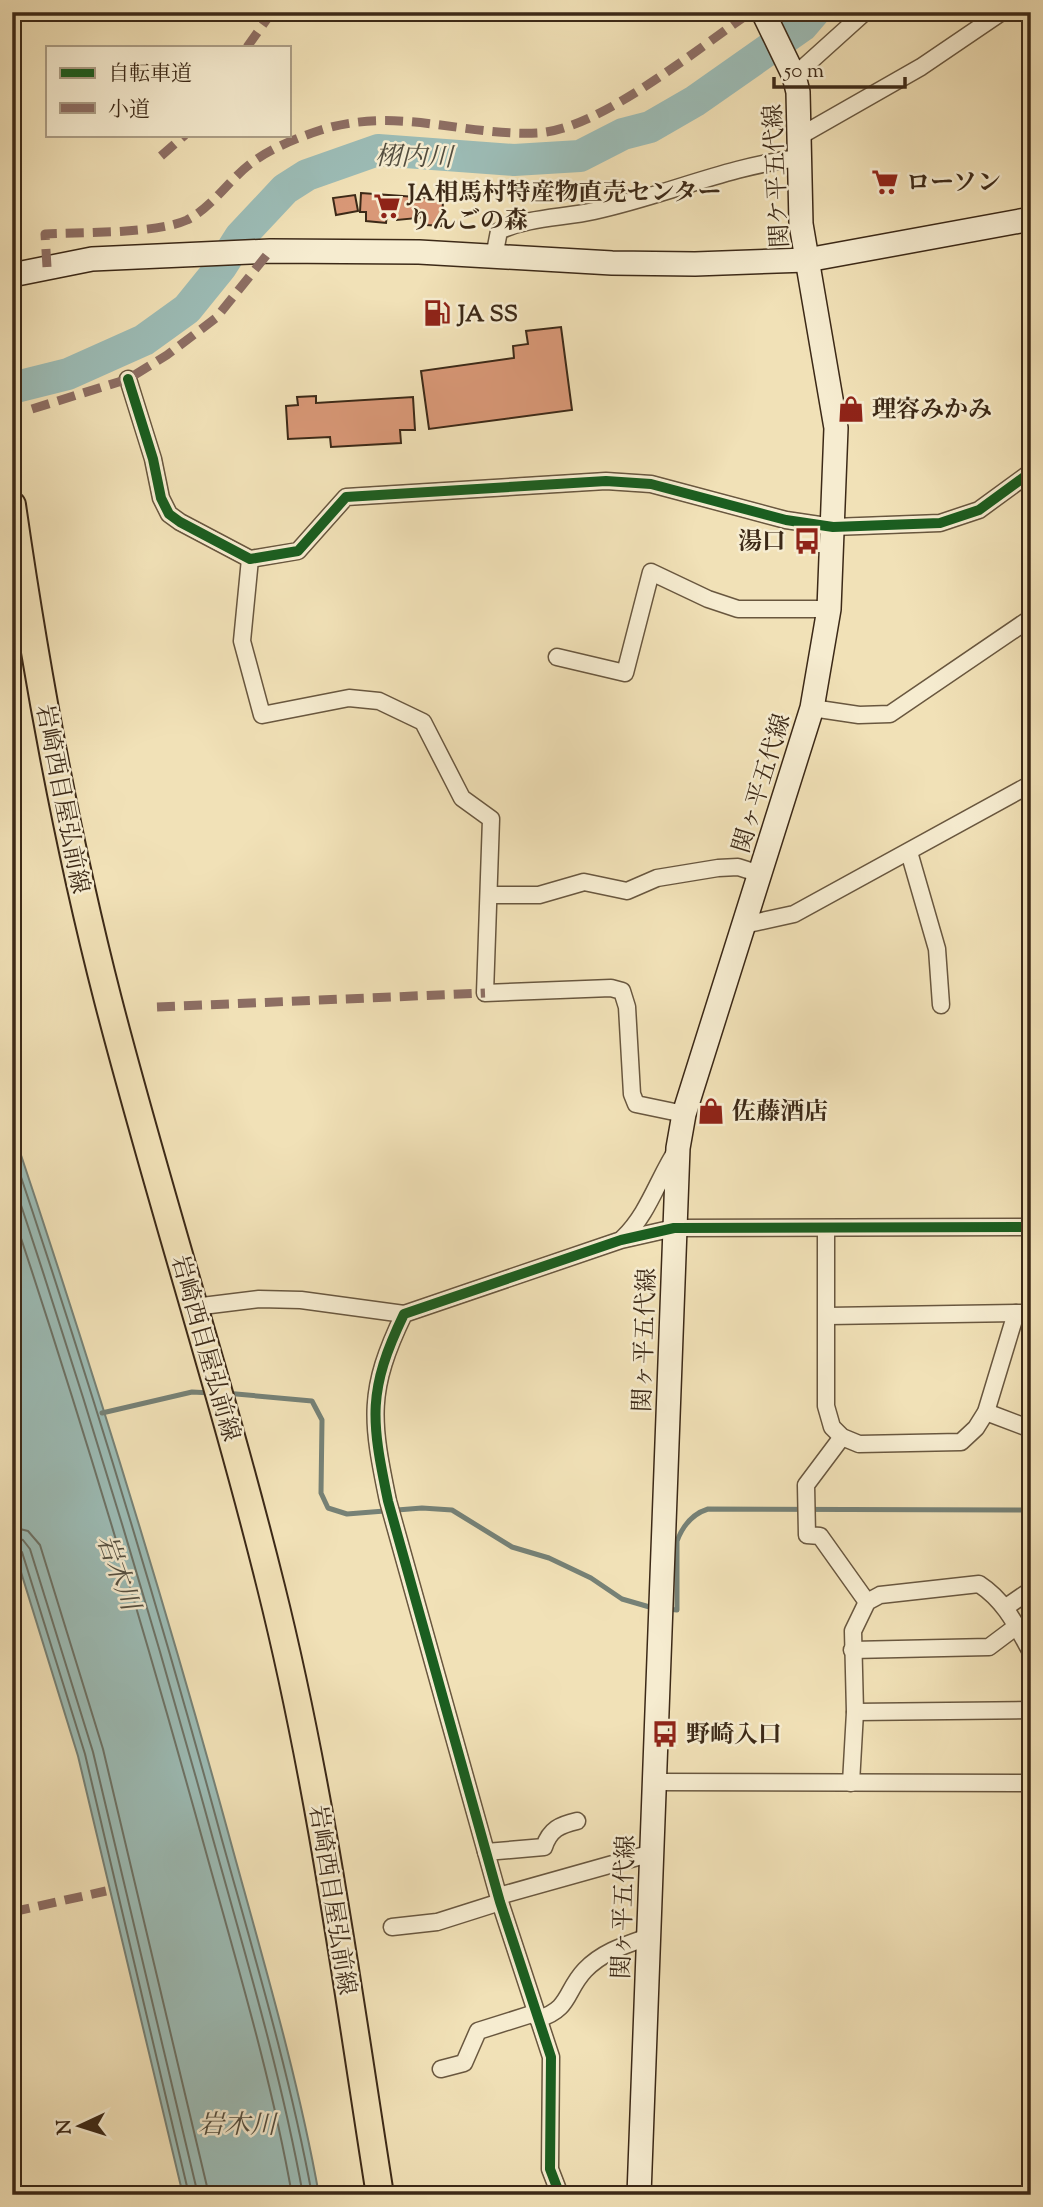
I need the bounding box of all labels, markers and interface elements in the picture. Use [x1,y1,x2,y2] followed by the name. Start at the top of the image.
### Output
[46,46,290,136] legend
[774,46,905,90] scale bar
[783,57,824,87] text: 50 m
[108,60,192,90] text: 自転車道
[108,96,150,126] text: 小道
[757,103,799,249] street label: 関ケ平五代線
[375,139,456,178] water label: 栩内川
[870,167,900,197] supermarket icon: ローソン
[906,167,1001,201] place label: ローソン
[406,177,722,239] place label: JA相馬村特産物直売センター りんごの森
[372,191,402,221] supermarket icon: JA相馬村特産物直売センター りんごの森
[422,298,452,328] fuel station icon: JA SS
[456,298,518,332] place label: JA SS
[836,394,866,424] shop icon: 理容みかみ
[872,394,992,428] place label: 理容みかみ
[738,526,786,560] place label: 湯口
[792,526,822,556] bus stop icon: 湯口
[26,702,96,897] street label: 岩崎西目屋弘前線
[726,710,800,857] street label: 関ヶ平五代線
[696,1096,726,1126] shop icon: 佐藤酒店
[732,1096,828,1130] place label: 佐藤酒店
[161,1252,247,1446] street label: 岩崎西目屋弘前線
[626,1268,666,1413] street label: 関ヶ平五代線
[86,1530,148,1619] water label: 岩木川
[650,1719,680,1749] bus stop icon: 野崎入口
[686,1719,782,1753] place label: 野崎入口
[299,1803,363,1998] street label: 岩崎西目屋弘前線
[605,1835,645,1980] street label: 関ヶ平五代線
[46,2092,116,2162] north arrow
[198,2108,279,2145] water label: 岩木川
[52,2119,80,2136] text: N

